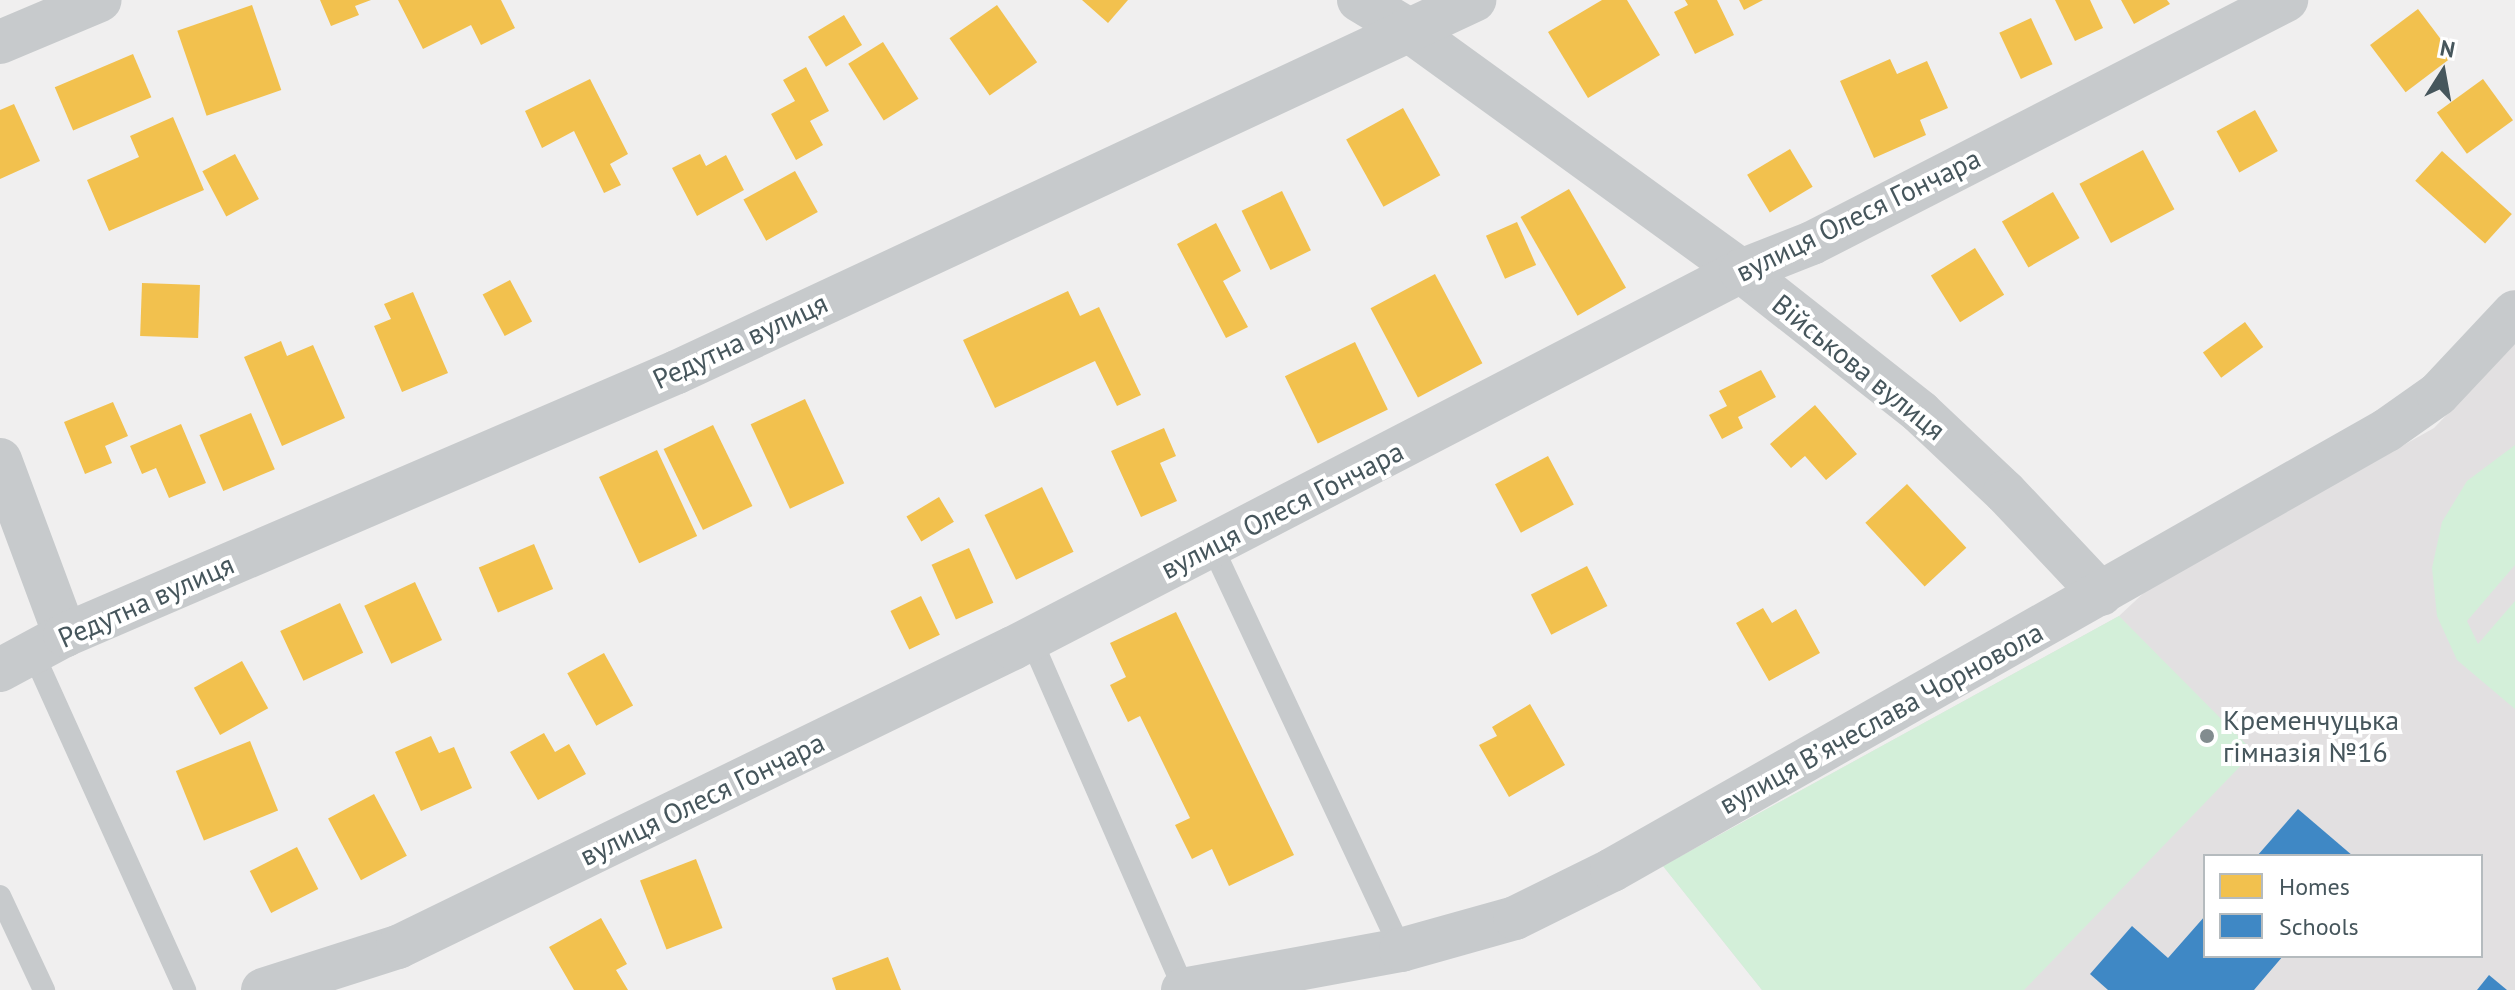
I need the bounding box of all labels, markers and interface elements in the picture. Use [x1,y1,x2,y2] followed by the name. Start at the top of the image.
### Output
[2403,32,2483,112] north arrow
[2438,33,2457,64] text: N
[1730,141,1986,289] street label: вулиця Олеся Гончара
[647,286,833,396] street label: Редутна вулиця
[1766,287,1952,447] street label: Військова вулиця
[1155,434,1409,586] street label: вулиця Олеся Гончара
[53,547,239,655] street label: Редутна вулиця
[1713,615,2049,821] street label: вулиця Вʼячеслава Чорновола
[2223,703,2399,769] place label: Кременчуцька гімназія №16
[574,725,830,873] street label: вулиця Олеся Гончара
[2198,727,2216,745] marker: Кременчуцька гімназія №16
[2203,854,2483,958] legend
[2279,871,2350,902] text: Homes
[2279,911,2359,942] text: Schools

